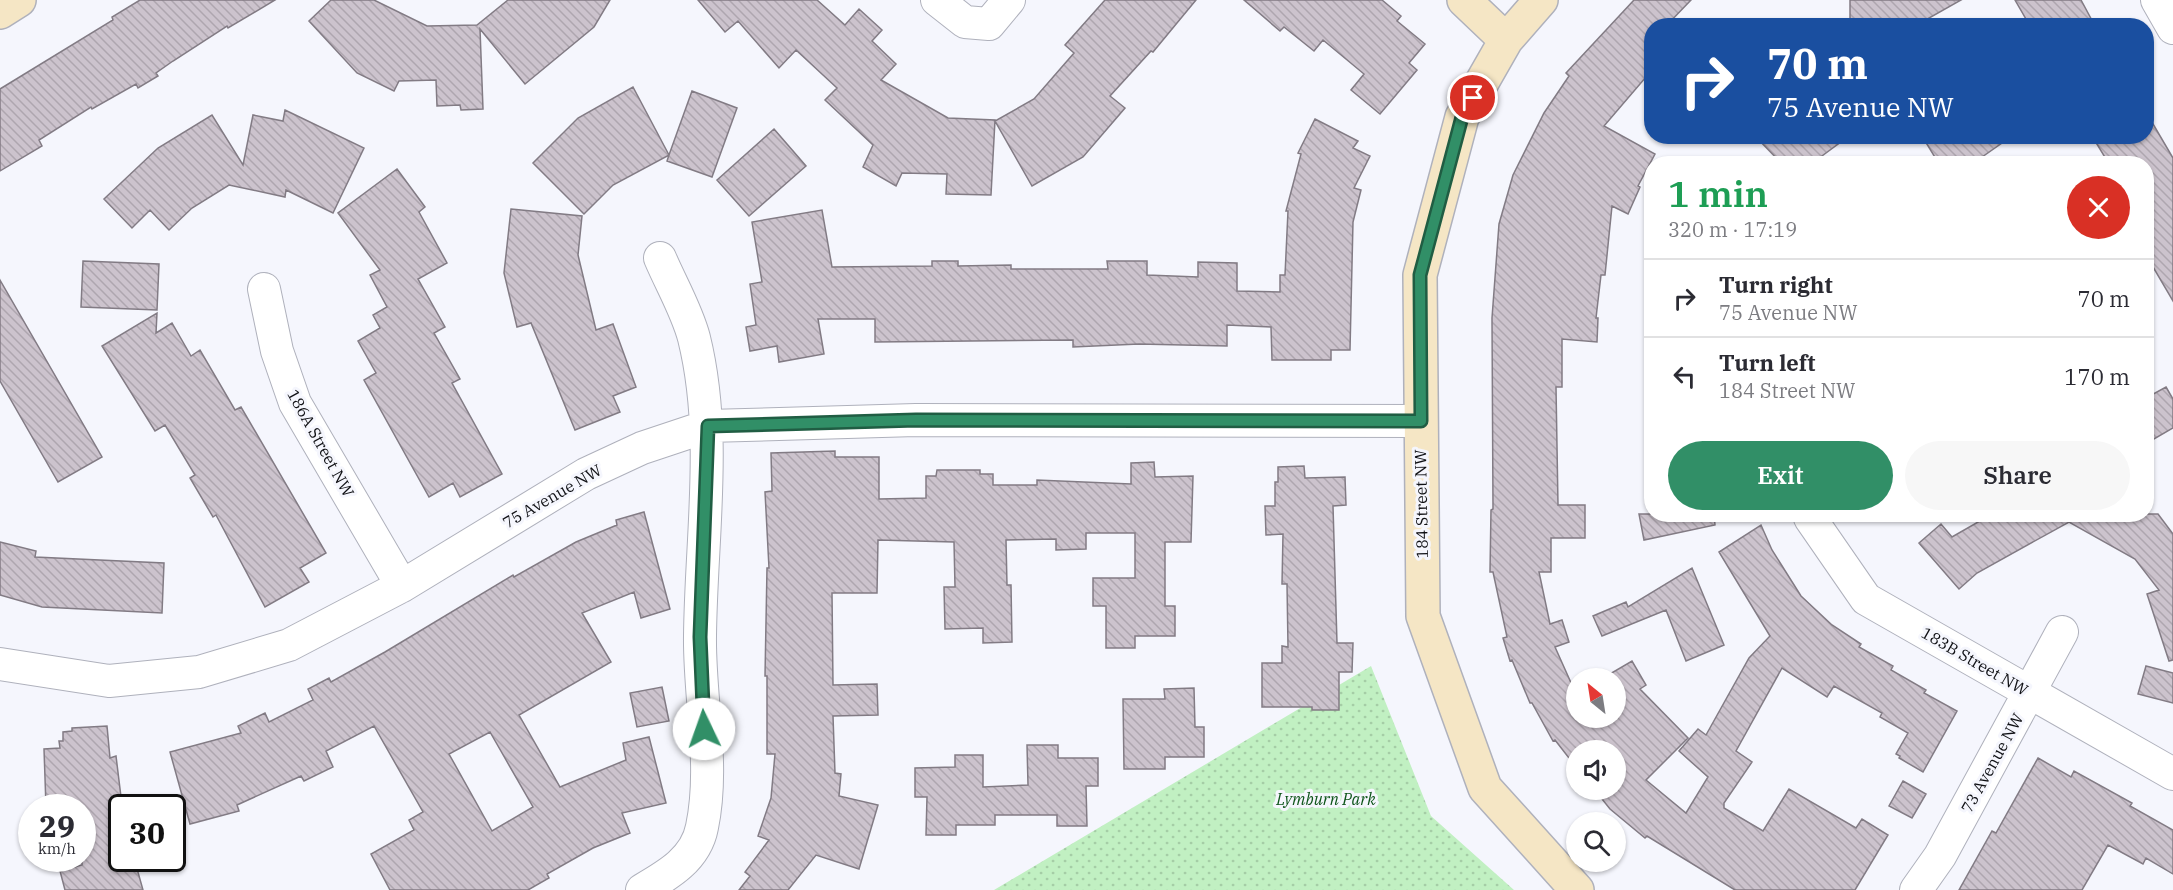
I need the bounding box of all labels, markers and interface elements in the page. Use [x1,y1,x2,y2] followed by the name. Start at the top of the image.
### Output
[1767,36,1868,91] text: 70 m
[1668,42,1746,120] icon: right
[1447,72,1498,123] pin
[1456,81,1489,114] icon: arrive
[1767,89,1954,124] text: 75 Avenue NW
[1668,170,1768,217] text: 1 min
[2067,176,2130,239] button: close
[1668,216,1797,243] text: 320 m · 17:19
[1719,270,1833,299] text: Turn right
[1668,282,1701,315] icon: right
[2078,284,2130,313] text: 70 m
[1719,299,1858,326] text: 75 Avenue NW
[1719,348,1815,377] text: Turn left
[1668,360,1701,393] icon: left
[2064,362,2130,391] text: 170 m
[1719,377,1855,404] text: 184 Street NW
[283,386,359,501] street label: 186A Street NW
[1668,441,1893,510] button: Exit
[1905,441,2130,510] button: Share
[1410,449,1432,559] street label: 184 Street NW
[499,459,605,532] street label: 75 Avenue NW
[1918,622,2032,700] street label: 183B Street NW
[1566,668,1626,728] north arrow
[1566,668,1626,872] map controls
[672,697,736,761] position arrow
[1956,709,2028,816] street label: 73 Avenue NW
[1566,740,1626,800] button: sound
[1275,789,1376,809] park label: Lymburn Park
[108,794,186,872] speed limit sign: 30
[39,806,75,845] text: 29
[1566,812,1626,872] button: search
[38,839,76,858] text: km/h

